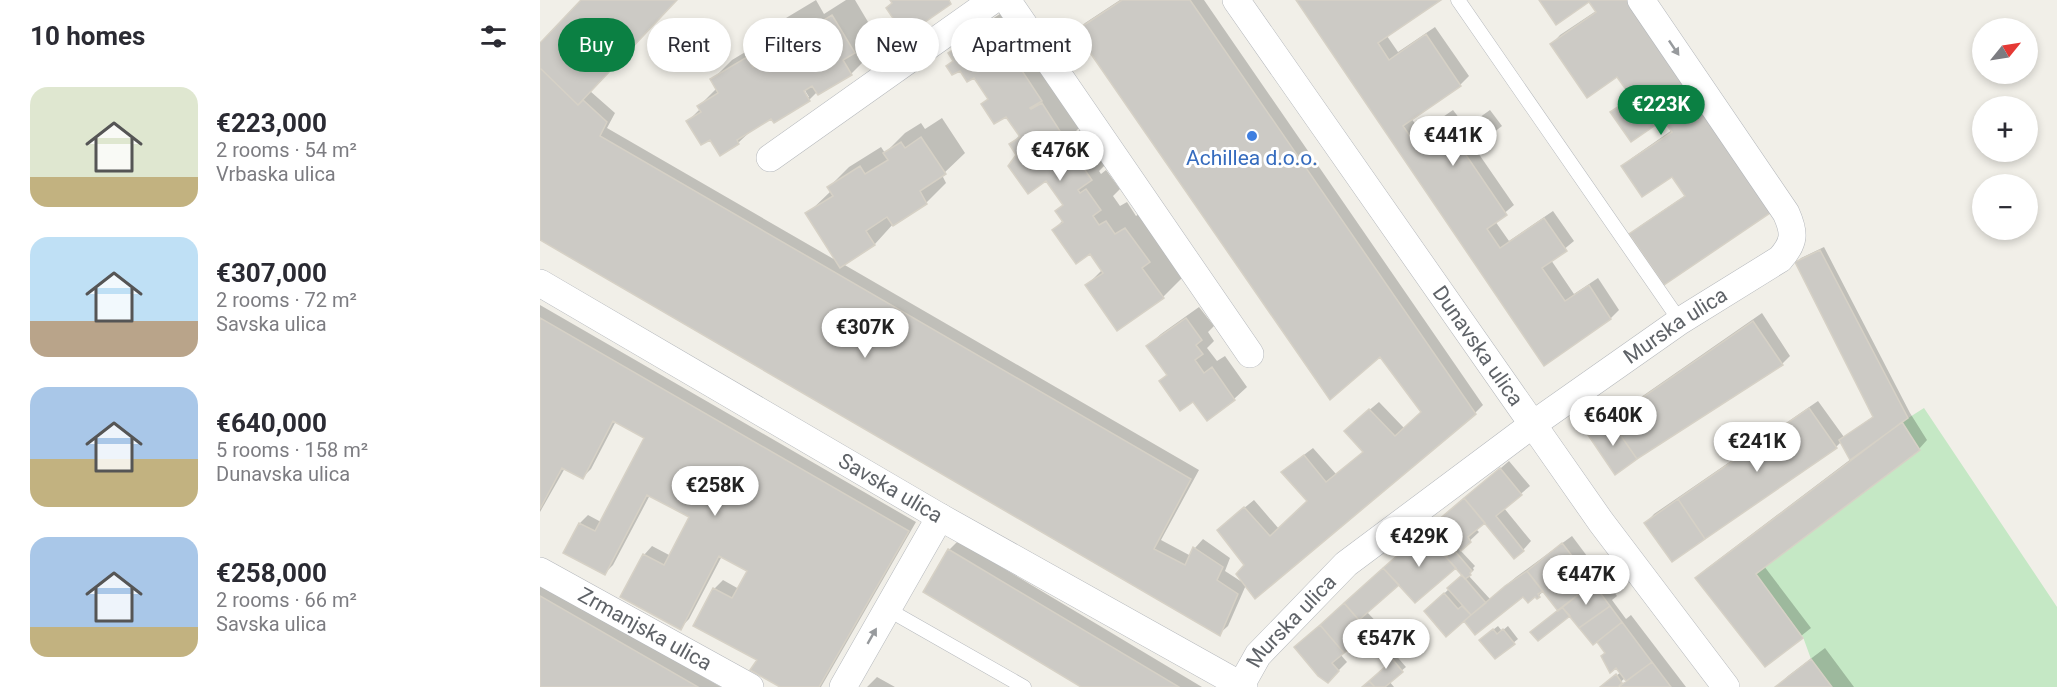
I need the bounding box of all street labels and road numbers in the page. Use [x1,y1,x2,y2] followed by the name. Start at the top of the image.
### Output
[1428,281,1528,410] street label: Dunavska ulica
[1619,283,1732,369] street label: Murska ulica
[834,448,947,528] street label: Savska ulica
[1241,570,1341,672] street label: Murska ulica
[574,583,716,675] street label: Zrmanjska ulica

